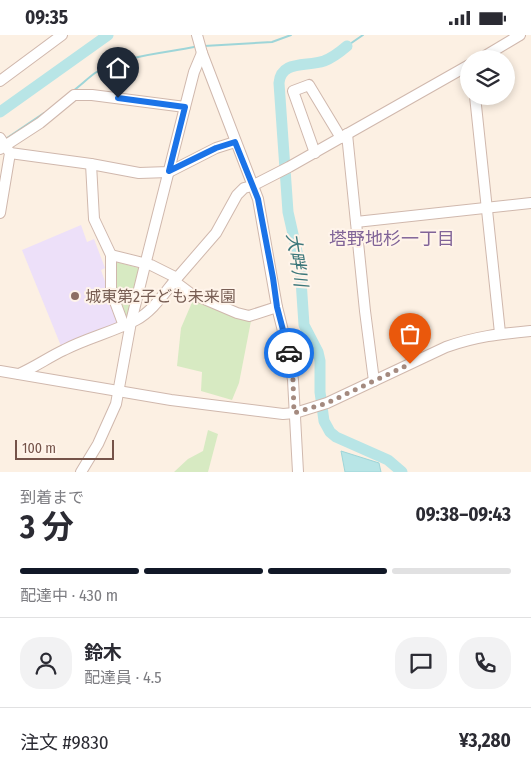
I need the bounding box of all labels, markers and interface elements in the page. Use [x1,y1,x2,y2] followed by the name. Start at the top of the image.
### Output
[25,6,68,29] text: 09:35
[97,47,139,98] pin
[460,50,515,105] map controls
[460,50,515,105] button: layers
[104,54,132,82] icon: home
[329,228,455,250] district label: 塔野地杉一丁目
[282,232,312,290] water label: 大畔川
[85,287,236,306] place label: 城東第2子ども未来園
[69,290,81,302] marker: 城東第2子ども未来園
[389,313,431,364] pin
[396,320,424,348] icon: bag
[264,328,314,378] courier
[275,339,303,367] icon: car
[15,437,114,460] scale bar
[22,440,56,457] text: 100 m
[20,488,84,507] text: 到着まで
[415,503,511,526] text: 09:38–09:43
[20,508,74,546] text: 3 分
[20,586,118,605] text: 配達中 · 430 m
[20,637,72,689] button: person
[395,637,447,689] button: chat
[459,637,511,689] button: phone
[84,641,122,664] text: 鈴木
[84,668,162,687] text: 配達員 · 4.5
[459,729,511,752] text: ¥3,280
[20,731,109,754] text: 注文 #9830

